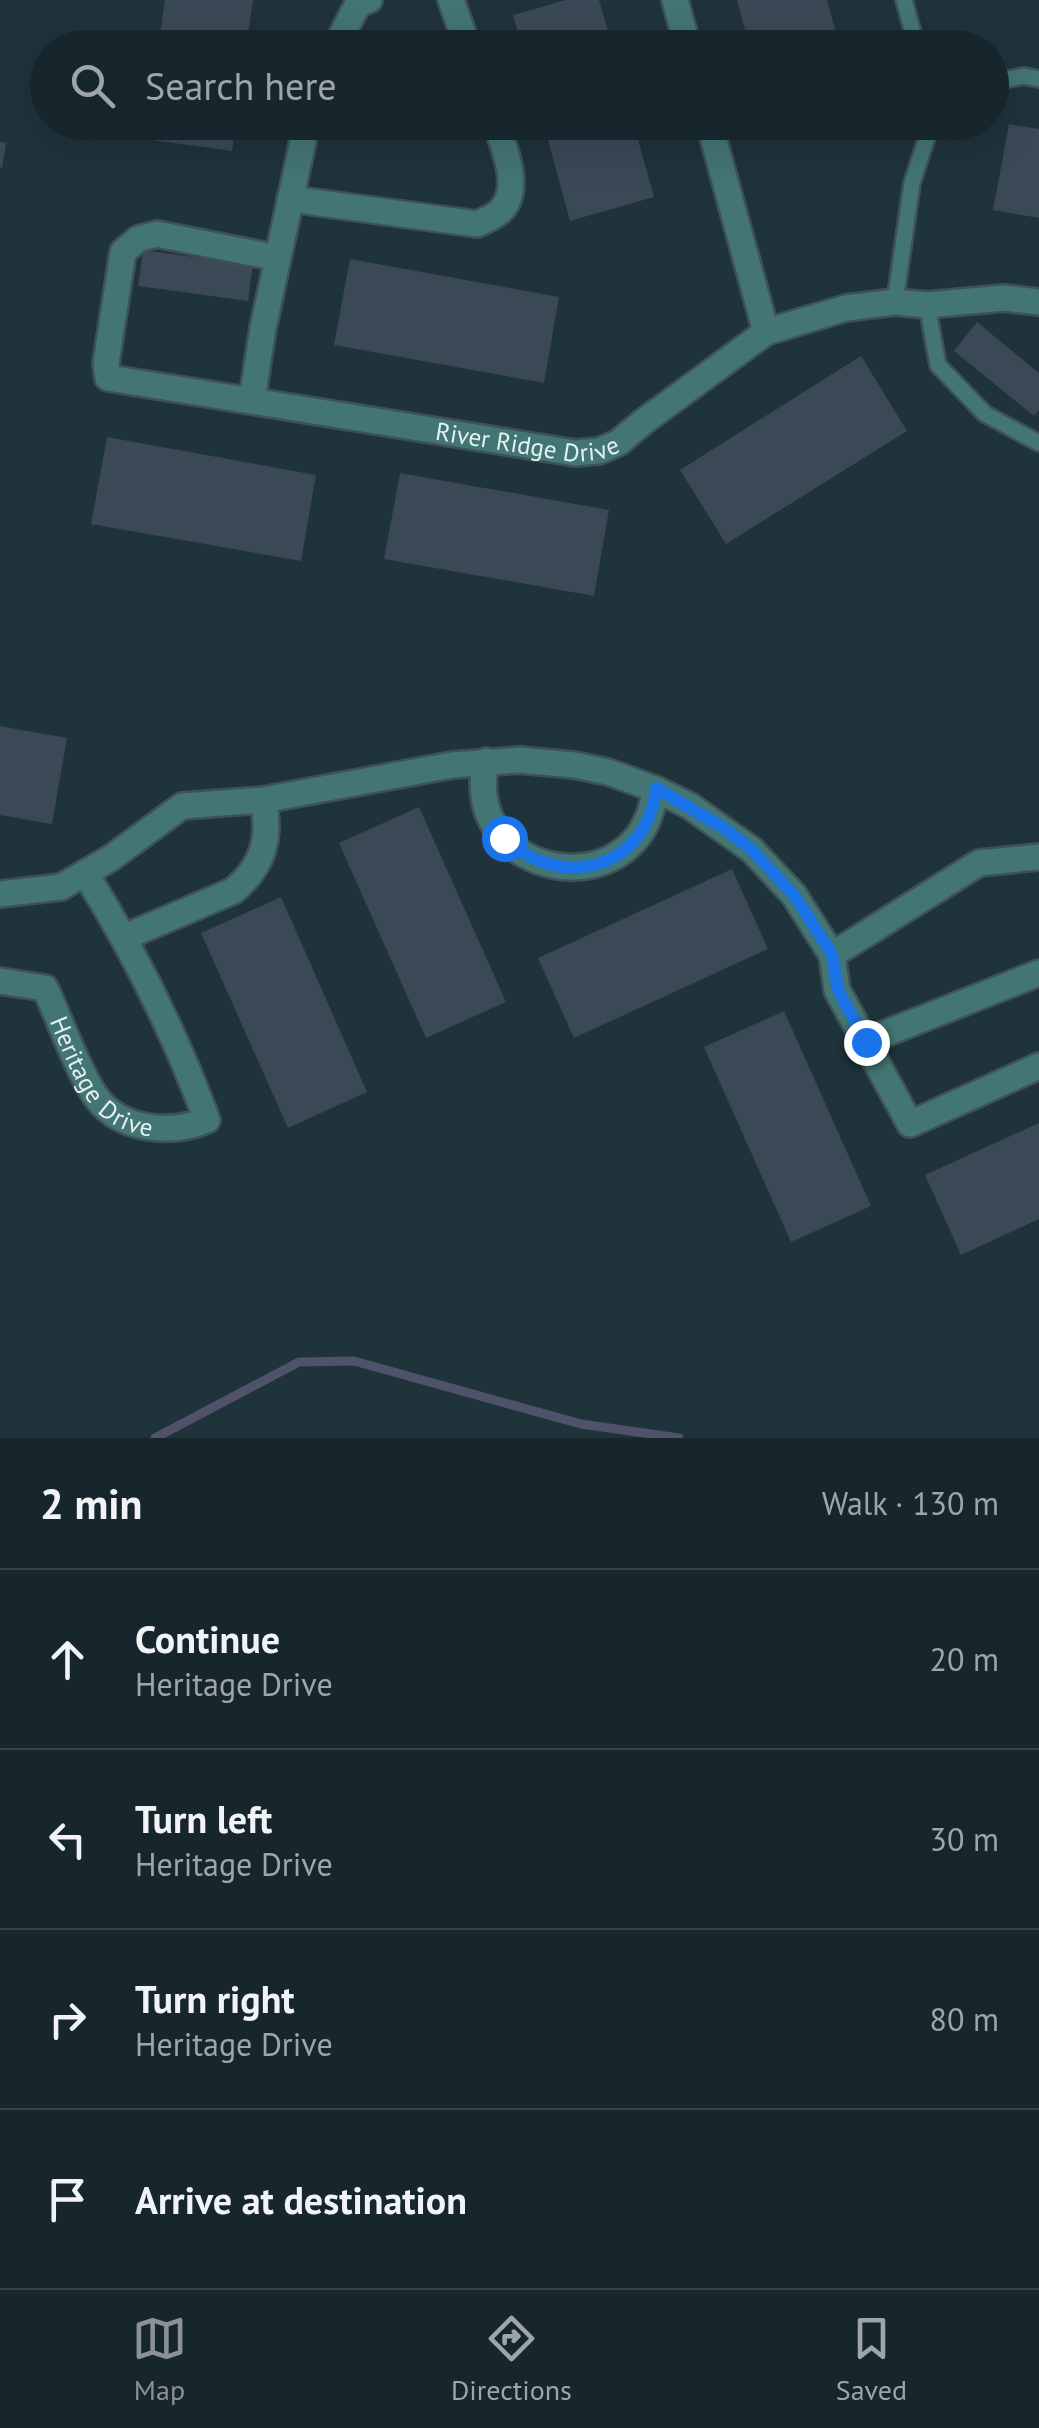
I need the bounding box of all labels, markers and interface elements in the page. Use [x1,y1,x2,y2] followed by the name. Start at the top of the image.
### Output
[30,30,1009,140] search box
[65,58,120,113] icon: search
[145,61,337,110] text: Search here
[433,415,624,470] street label: River Ridge Drive
[482,816,528,862] route start
[43,1011,155,1143] street label: Heritage Drive
[844,1020,890,1066] route end
[40,1476,142,1531] text: 2 min
[822,1482,999,1524] text: Walk · 130 m
[135,1614,280,1663] text: Continue
[40,1632,95,1687] icon: ahead
[930,1638,999,1680] text: 20 m
[135,1663,333,1705] text: Heritage Drive
[135,1794,272,1843] text: Turn left
[40,1812,95,1867] icon: left
[930,1818,999,1860] text: 30 m
[135,1843,333,1885] text: Heritage Drive
[135,1974,295,2023] text: Turn right
[40,1992,95,2047] icon: right
[930,1998,999,2040] text: 80 m
[135,2023,333,2065] text: Heritage Drive
[40,2172,95,2227] icon: arrive
[135,2175,467,2224] text: Arrive at destination
[132,2311,187,2408] tab: Map
[451,2311,572,2408] tab: Directions
[836,2311,907,2408] tab: Saved

